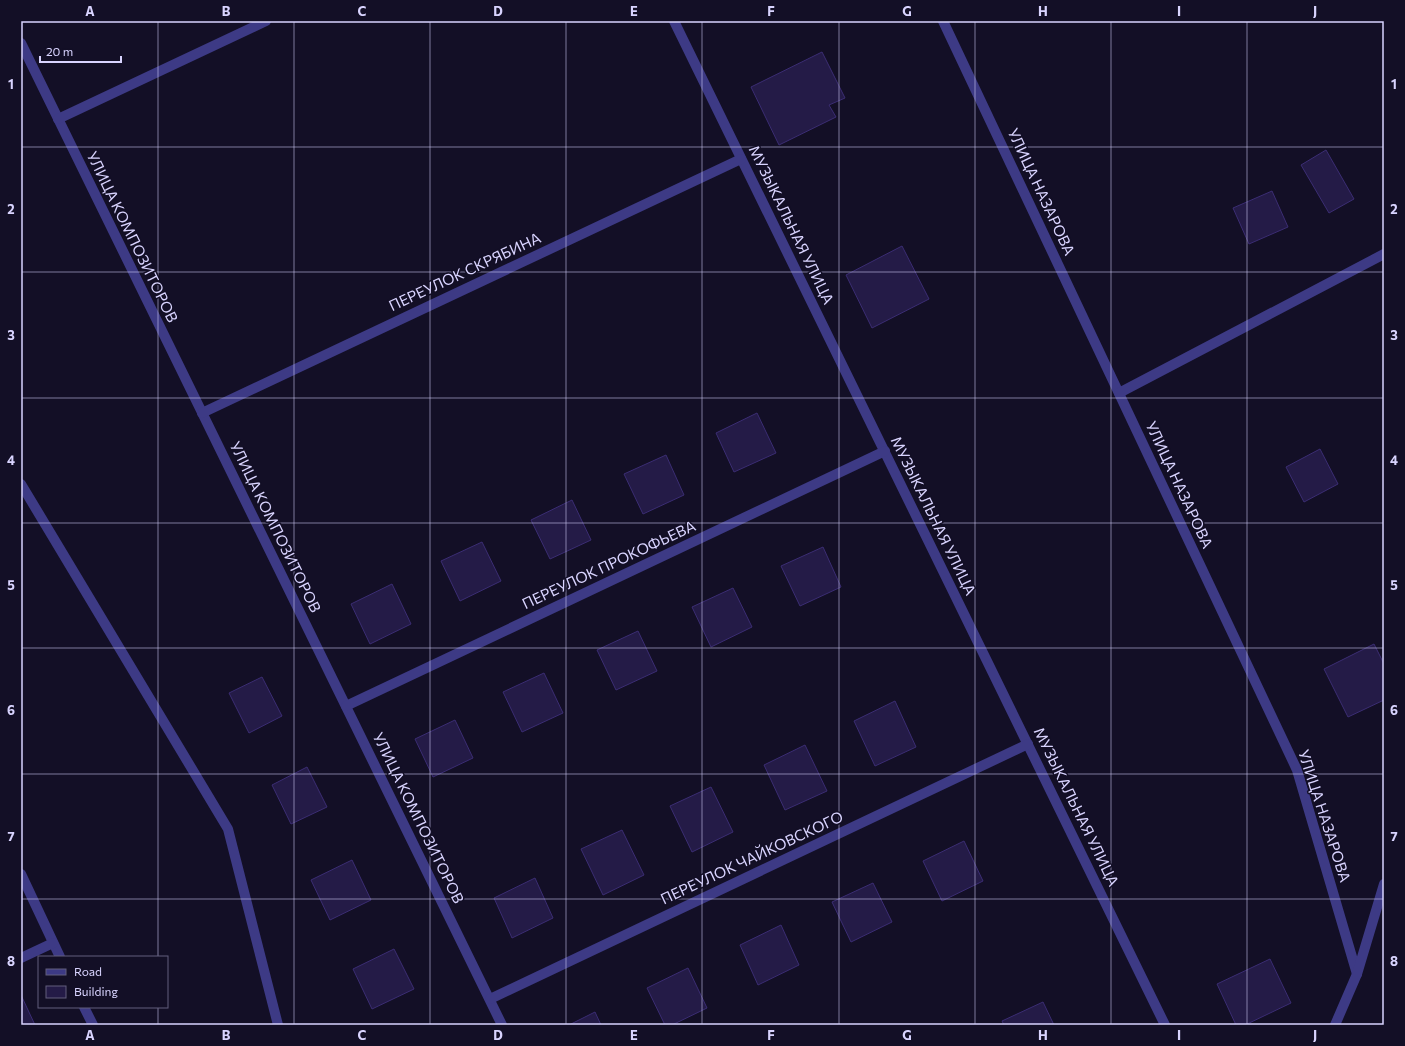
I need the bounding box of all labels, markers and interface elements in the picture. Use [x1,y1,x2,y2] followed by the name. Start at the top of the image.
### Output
[85,3,95,19] text: A
[222,3,231,19] text: B
[358,3,367,19] text: C
[493,3,503,19] text: D
[630,3,638,19] text: E
[767,3,775,19] text: F
[902,3,912,19] text: G
[1038,3,1048,19] text: H
[1177,3,1181,19] text: I
[1313,3,1317,19] text: J
[40,38,121,64] scale bar
[46,44,73,58] text: 20 m
[8,76,14,92] text: 1
[1391,76,1397,92] text: 1
[1005,125,1079,258] street label: УЛИЦА НАЗАРОВА
[746,142,838,307] street label: МУЗЫКАЛЬНАЯ УЛИЦА
[84,148,182,325] street label: УЛИЦА КОМПОЗИТОРОВ
[7,201,15,217] text: 2
[1390,201,1398,217] text: 2
[386,228,543,314] street label: ПЕРЕУЛОК СКРЯБИНА
[7,327,15,343] text: 3
[1390,327,1398,343] text: 3
[1143,418,1217,551] street label: УЛИЦА НАЗАРОВА
[888,433,980,598] street label: МУЗЫКАЛЬНАЯ УЛИЦА
[227,438,325,615] street label: УЛИЦА КОМПОЗИТОРОВ
[7,452,15,468] text: 4
[1390,452,1398,468] text: 4
[519,516,698,612] street label: ПЕРЕУЛОК ПРОКОФЬЕВА
[7,577,15,593] text: 5
[1390,577,1398,593] text: 5
[7,702,15,718] text: 6
[1390,702,1398,718] text: 6
[1031,724,1123,889] street label: МУЗЫКАЛЬНАЯ УЛИЦА
[370,729,468,906] street label: УЛИЦА КОМПОЗИТОРОВ
[1295,747,1355,884] street label: УЛИЦА НАЗАРОВА
[657,807,846,907] street label: ПЕРЕУЛОК ЧАЙКОВСКОГО
[7,828,15,844] text: 7
[1390,828,1398,844] text: 7
[7,953,15,969] text: 8
[1390,953,1398,969] text: 8
[38,956,168,1008] legend
[74,964,102,978] text: Road
[74,984,118,998] text: Building
[85,1027,95,1043] text: A
[222,1027,231,1043] text: B
[358,1027,367,1043] text: C
[493,1027,503,1043] text: D
[630,1027,638,1043] text: E
[767,1027,775,1043] text: F
[902,1027,912,1043] text: G
[1038,1027,1048,1043] text: H
[1177,1027,1181,1043] text: I
[1313,1027,1317,1043] text: J

